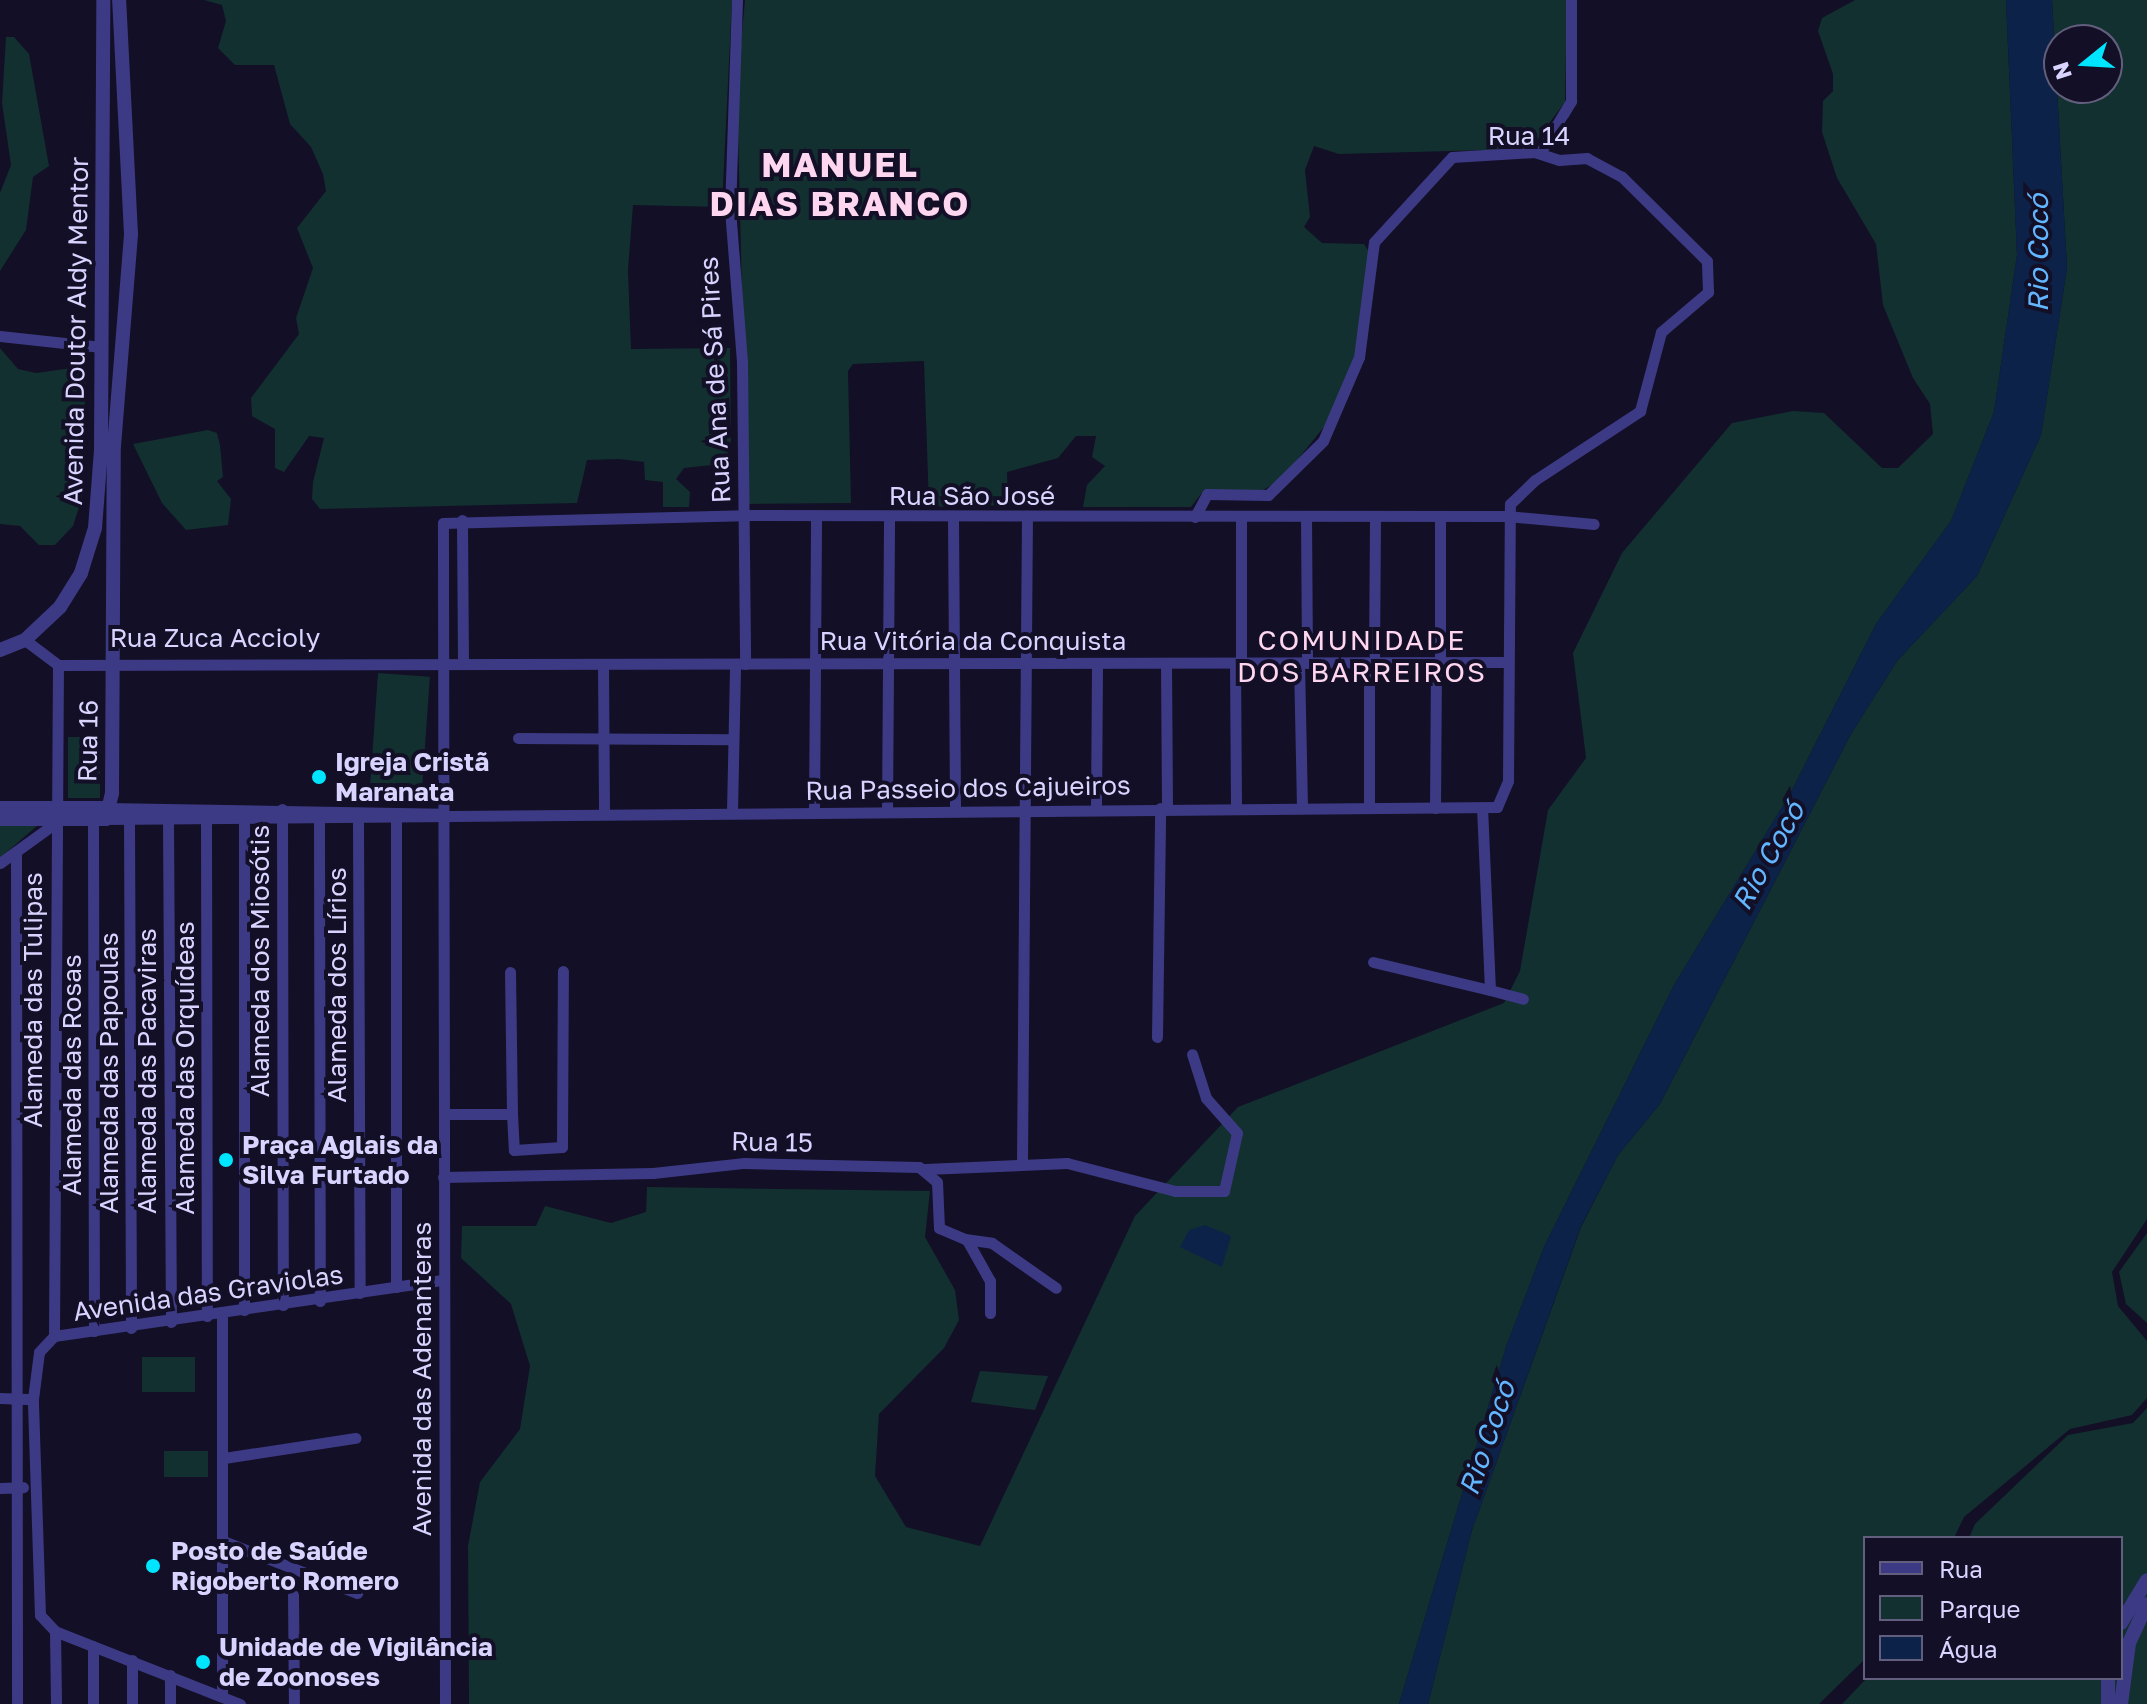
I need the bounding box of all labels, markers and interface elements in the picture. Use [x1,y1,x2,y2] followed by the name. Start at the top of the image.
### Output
[2043,24,2123,104] north arrow
[2046,59,2077,83] text: N
[1488,120,1570,152] street label: Rua 14
[709,144,971,224] district label: MANUEL DIAS BRANCO
[57,156,95,506] street label: Avenida Doutor Aldy Mentor
[2021,194,2055,312] water label: Rio Cocó
[693,256,737,504] street label: Rua Ana de Sá Pires
[889,480,1055,512] street label: Rua São José
[110,622,320,654] street label: Rua Zuca Accioly
[1237,623,1487,689] district label: COMUNIDADE DOS BARREIROS
[820,625,1126,657] street label: Rua Vitória da Conquista
[72,700,104,782] street label: Rua 16
[335,746,489,808] place label: Igreja Cristã Maranata
[310,768,328,786] marker: Igreja Cristã Maranata
[805,770,1131,806] street label: Rua Passeio dos Cajueiros
[1725,796,1811,916] water label: Rio Cocó
[244,825,276,1097] street label: Alameda dos Miosótis
[321,867,353,1103] street label: Alameda dos Lírios
[17,872,49,1128] street label: Alameda das Tulipas
[169,921,201,1215] street label: Alameda das Orquídeas
[131,928,163,1214] street label: Alameda das Pacaviras
[93,932,125,1214] street label: Alameda das Papoulas
[56,954,88,1196] street label: Alameda das Rosas
[731,1126,813,1158] street label: Rua 15
[242,1129,438,1190] place label: Praça Aglais da Silva Furtado
[217,1151,235,1169] marker: Praça Aglais da Silva Furtado
[406,1222,438,1536] street label: Avenida das Adenanteras
[71,1259,345,1327] street label: Avenida das Graviolas
[1452,1377,1522,1499] water label: Rio Cocó
[171,1535,399,1596] place label: Posto de Saúde Rigoberto Romero
[1863,1536,2123,1680] legend
[1939,1554,1983,1583] text: Rua
[142,1555,164,1577] marker: Posto de Saúde Rigoberto Romero
[1939,1594,2020,1623] text: Parque
[219,1631,493,1692] place label: Unidade de Vigilância de Zoonoses
[1939,1634,1998,1663] text: Água
[194,1653,212,1671] marker: Unidade de Vigilância de Zoonoses

